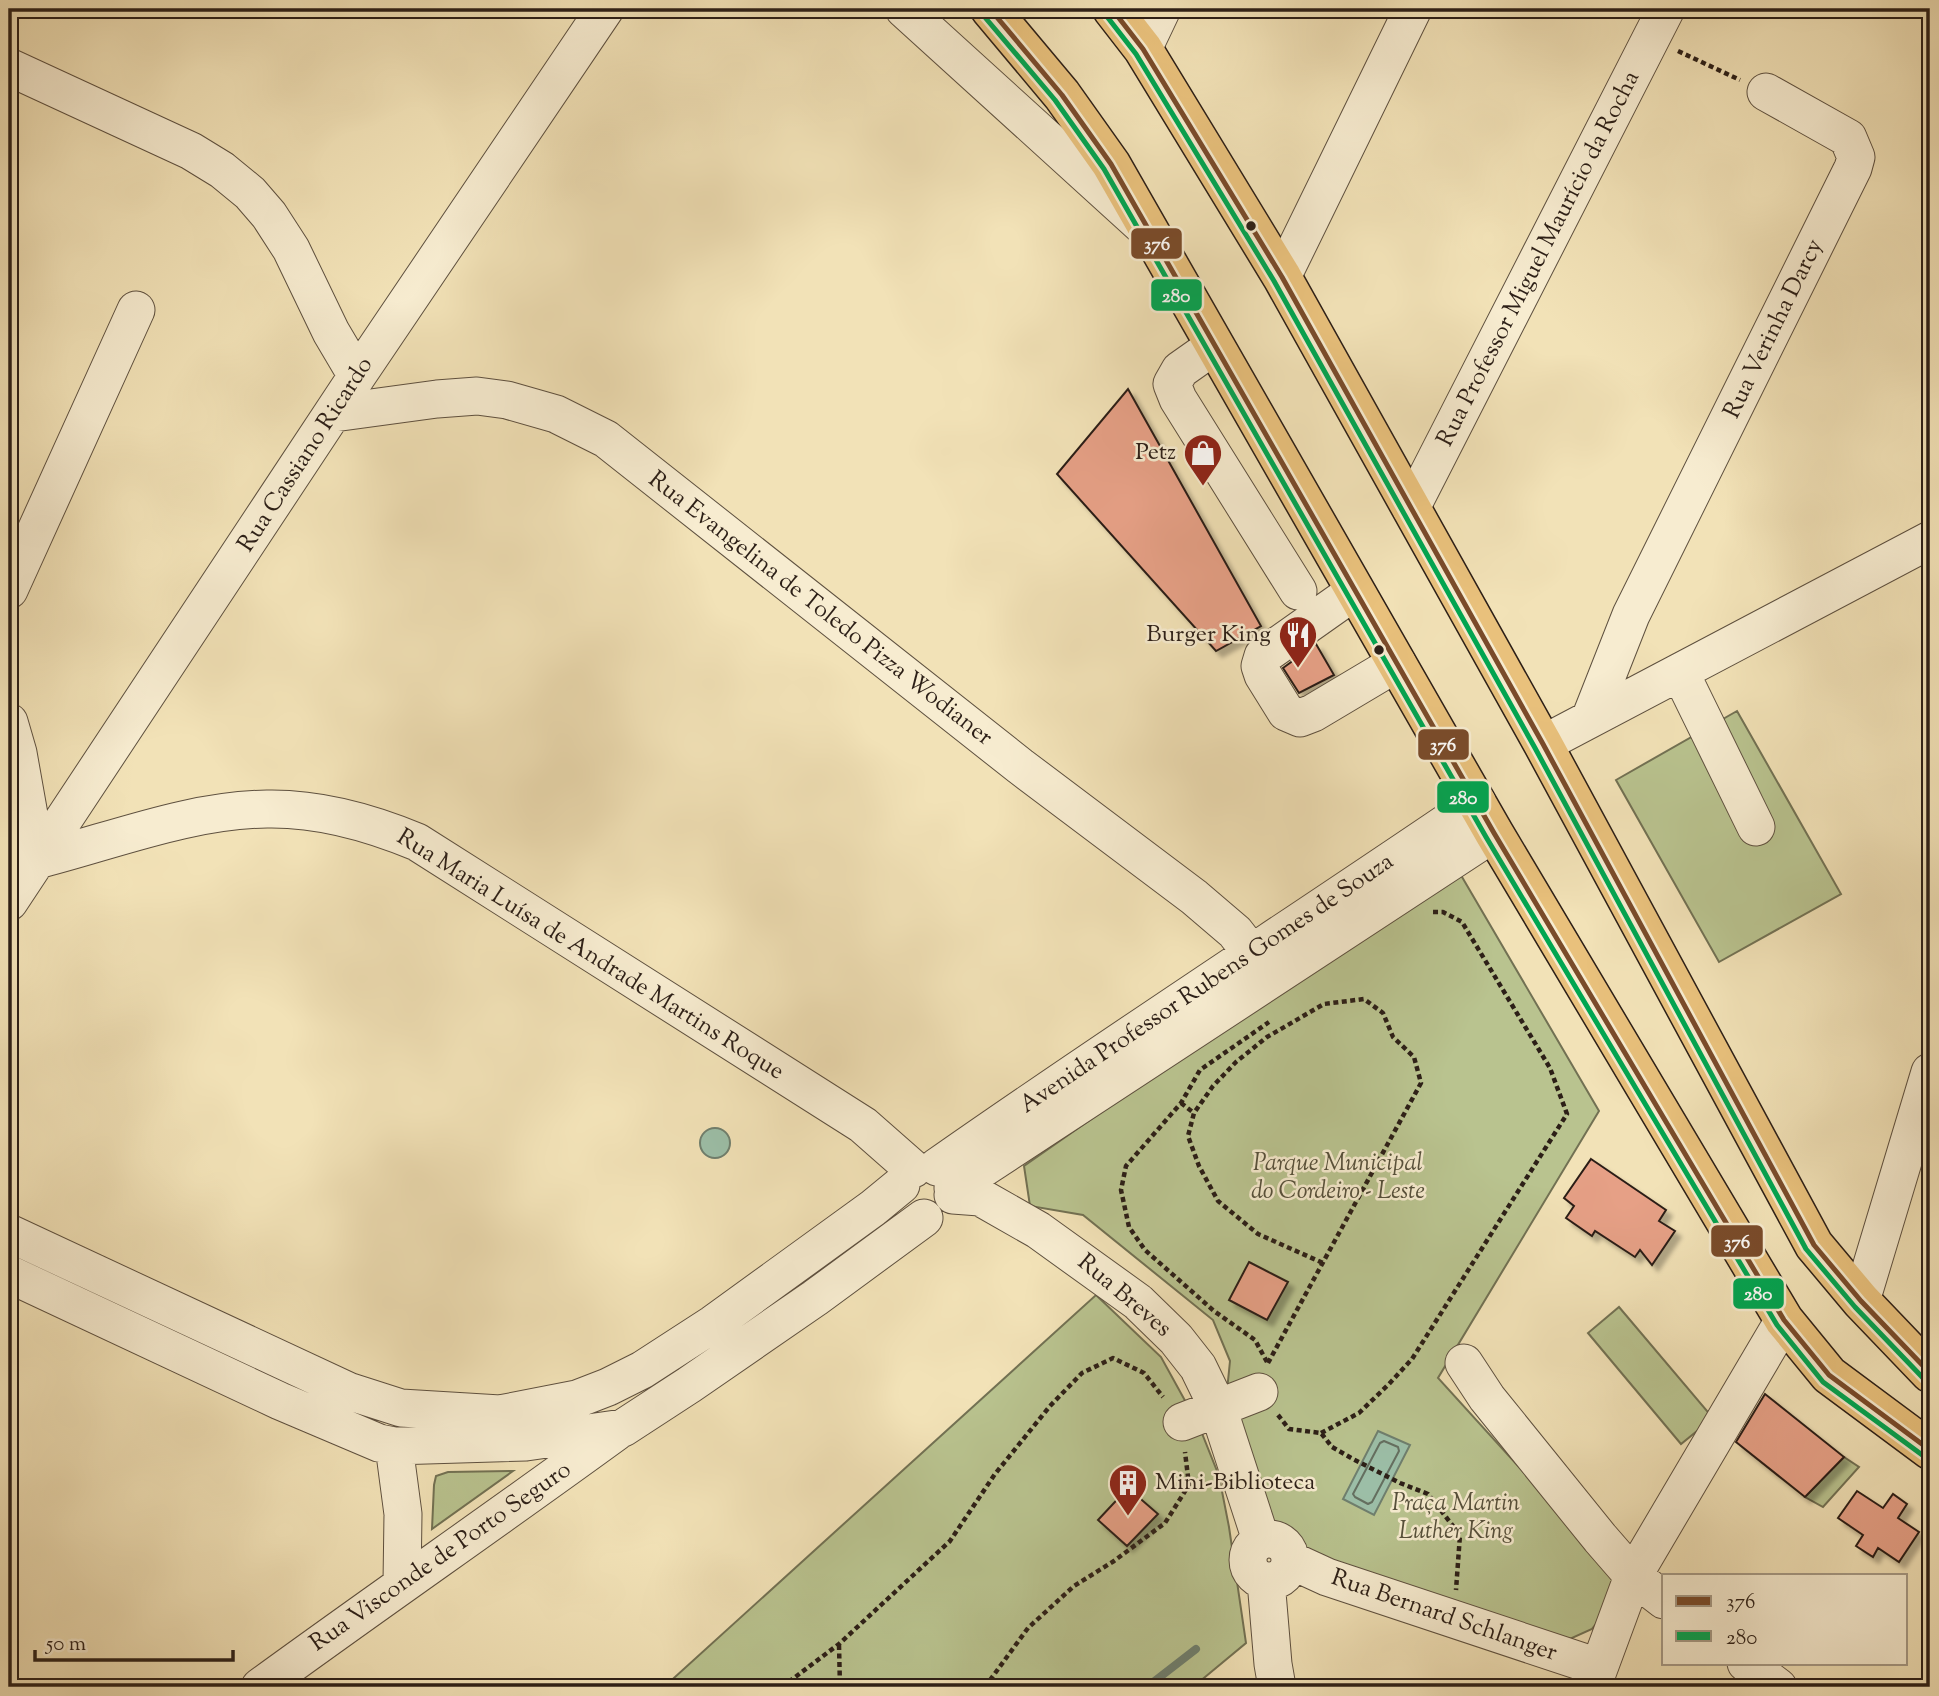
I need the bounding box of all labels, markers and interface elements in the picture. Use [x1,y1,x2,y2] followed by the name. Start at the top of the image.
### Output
[1429,65,1649,453] street label: Rua Professor Miguel Maurício da Rocha
[1244,219,1258,233] unlabelled marker
[1130,227,1183,260] line badge: 376
[1144,232,1170,259] text: 376
[1716,233,1832,424] street label: Rua Verinha Darcy
[1150,278,1203,312] line badge: 280
[1162,284,1190,311] text: 280
[230,351,382,559] street label: Rua Cassiano Ricardo
[1182,432,1224,487] shop icon: Petz
[1135,436,1176,470] place label: Petz
[640,464,1000,754] street label: Rua Evangelina de Toledo Pizza Wodianer
[1277,614,1319,669] restaurant icon: Burger King
[1146,618,1271,652] place label: Burger King
[1372,643,1386,657] unlabelled marker
[1417,728,1470,761] line badge: 376
[1430,733,1456,760] text: 376
[1436,780,1490,814] line badge: 280
[1449,786,1477,813] text: 280
[390,821,790,1089] street label: Rua Maria Luísa de Andrade Martins Roque
[1013,846,1401,1122] street label: Avenida Professor Rubens Gomes de Souza
[1251,1147,1425,1209] park label: Parque Municipal do Cordeiro - Leste
[1710,1224,1764,1258] line badge: 376
[1724,1230,1750,1257] text: 376
[1069,1246,1179,1346] street label: Rua Breves
[1732,1277,1785,1310] line badge: 280
[1744,1282,1772,1309] text: 280
[303,1454,579,1660] street label: Rua Visconde de Porto Seguro
[1107,1462,1149,1517] building icon: Mini-Biblioteca
[1155,1466,1315,1500] place label: Mini-Biblioteca
[1392,1487,1520,1549] park label: Praça Martin Luther King
[1326,1561,1562,1671] street label: Rua Bernard Schlanger
[1662,1574,1908,1664] legend
[1726,1588,1755,1618] text: 376
[35,1619,233,1663] scale bar
[1726,1624,1757,1654] text: 280
[45,1630,86,1660] text: 50 m

